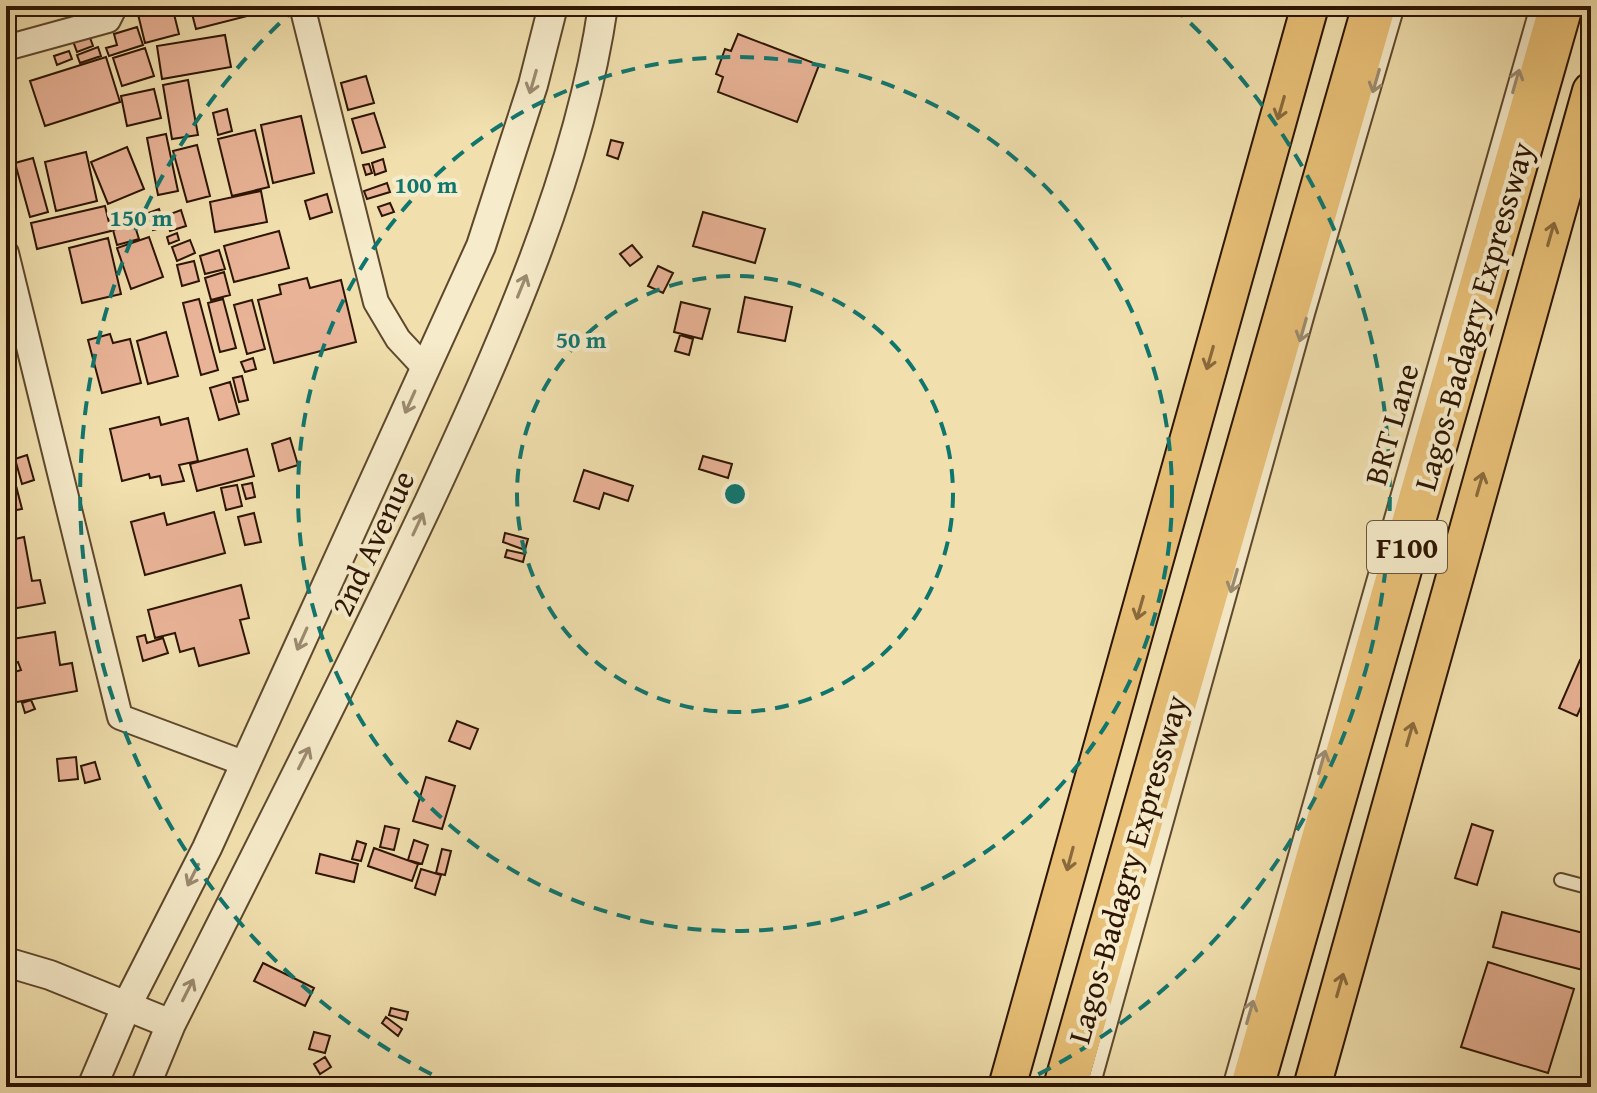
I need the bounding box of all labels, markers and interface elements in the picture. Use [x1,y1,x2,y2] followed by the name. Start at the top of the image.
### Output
[1368,67,1383,93] one-way arrow
[525,68,540,94] one-way arrow
[1509,69,1524,95] one-way arrow
[1273,95,1287,120] one-way arrow
[1401,136,1545,496] street label: Lagos-Badagry Expressway
[394,167,458,202] text: 100 m
[109,200,173,235] text: 150 m
[1544,221,1559,247] one-way arrow
[516,274,531,299] one-way arrow
[1295,317,1310,343] one-way arrow
[556,322,607,357] text: 50 m
[1202,345,1217,371] one-way arrow
[1351,358,1431,490] street label: BRT Lane
[402,390,417,414] one-way arrow
[318,462,426,624] street label: 2nd Avenue
[1474,472,1488,497] one-way arrow
[721,480,749,508] centre of rings
[412,512,427,537] one-way arrow
[1367,521,1447,573] road number: F100
[1225,567,1240,593] one-way arrow
[1131,595,1146,621] one-way arrow
[294,626,309,650] one-way arrow
[1055,689,1199,1049] street label: Lagos-Badagry Expressway
[1403,722,1418,748] one-way arrow
[297,746,313,770] one-way arrow
[1315,750,1330,776] one-way arrow
[1061,845,1076,871] one-way arrow
[185,862,200,886] one-way arrow
[1333,972,1348,998] one-way arrow
[181,979,196,1003] one-way arrow
[1244,1000,1258,1025] one-way arrow

